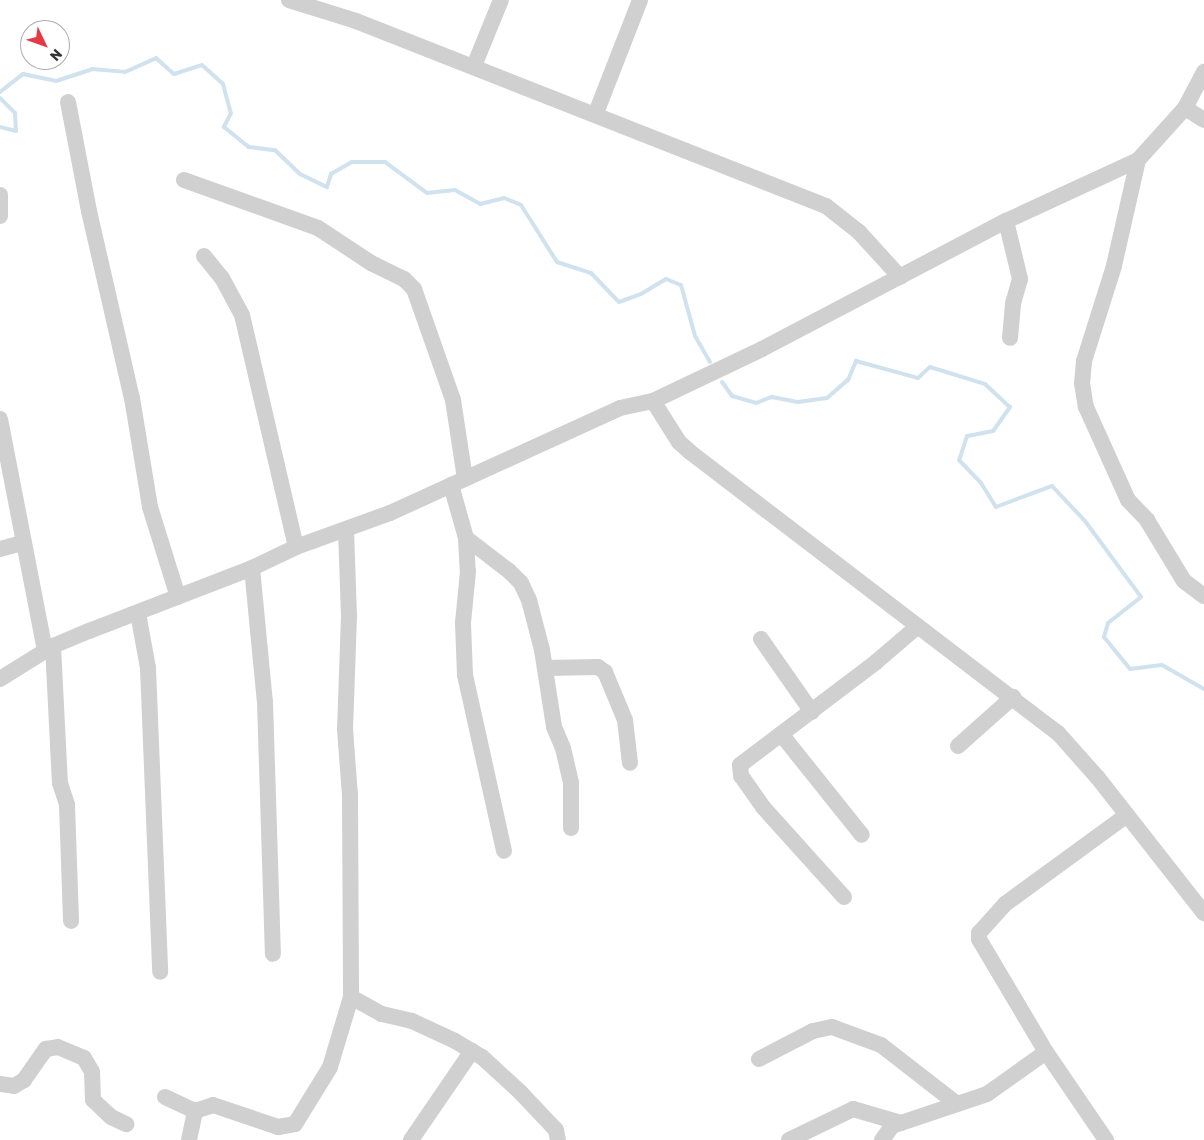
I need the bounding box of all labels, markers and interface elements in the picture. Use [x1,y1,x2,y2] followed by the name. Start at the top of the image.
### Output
[20,20,70,70] north arrow
[46,45,65,64] text: N

